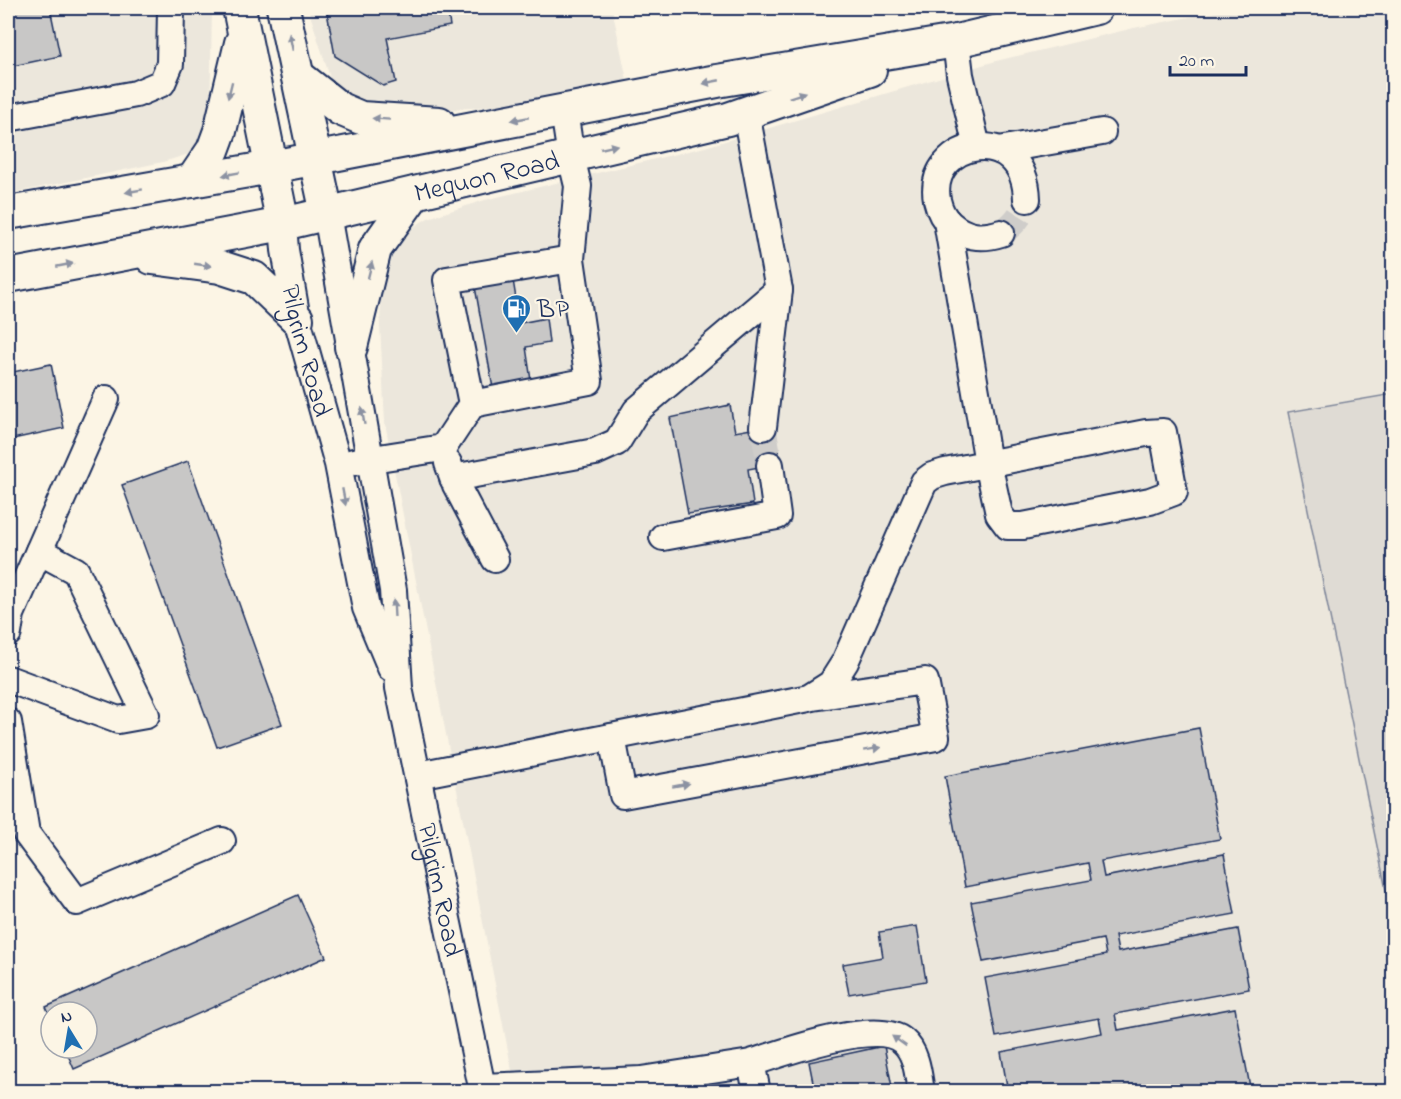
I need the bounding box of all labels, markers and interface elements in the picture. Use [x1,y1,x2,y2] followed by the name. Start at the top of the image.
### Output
[286,32,295,51] one-way arrow
[1170,39,1246,77] scale bar
[1179,49,1214,75] text: 20 m
[702,78,721,87] one-way arrow
[224,81,234,99] one-way arrow
[788,90,806,100] one-way arrow
[372,115,391,124] one-way arrow
[510,115,529,124] one-way arrow
[411,142,564,214] street label: Mequon Road
[600,142,618,152] one-way arrow
[221,170,240,179] one-way arrow
[124,187,143,196] one-way arrow
[194,260,213,270] one-way arrow
[366,260,376,279] one-way arrow
[56,261,75,270] one-way arrow
[269,282,341,422] street label: Pilgrim Road
[536,291,569,330] place label: BP
[500,292,532,334] fuel station icon: BP
[358,406,367,425] one-way arrow
[340,488,349,507] one-way arrow
[390,599,399,618] one-way arrow
[863,744,882,753] one-way arrow
[671,780,690,789] one-way arrow
[406,820,471,960] street label: Pilgrim Road
[39,1000,99,1060] north arrow
[59,1004,74,1030] text: N
[891,1035,907,1047] one-way arrow

